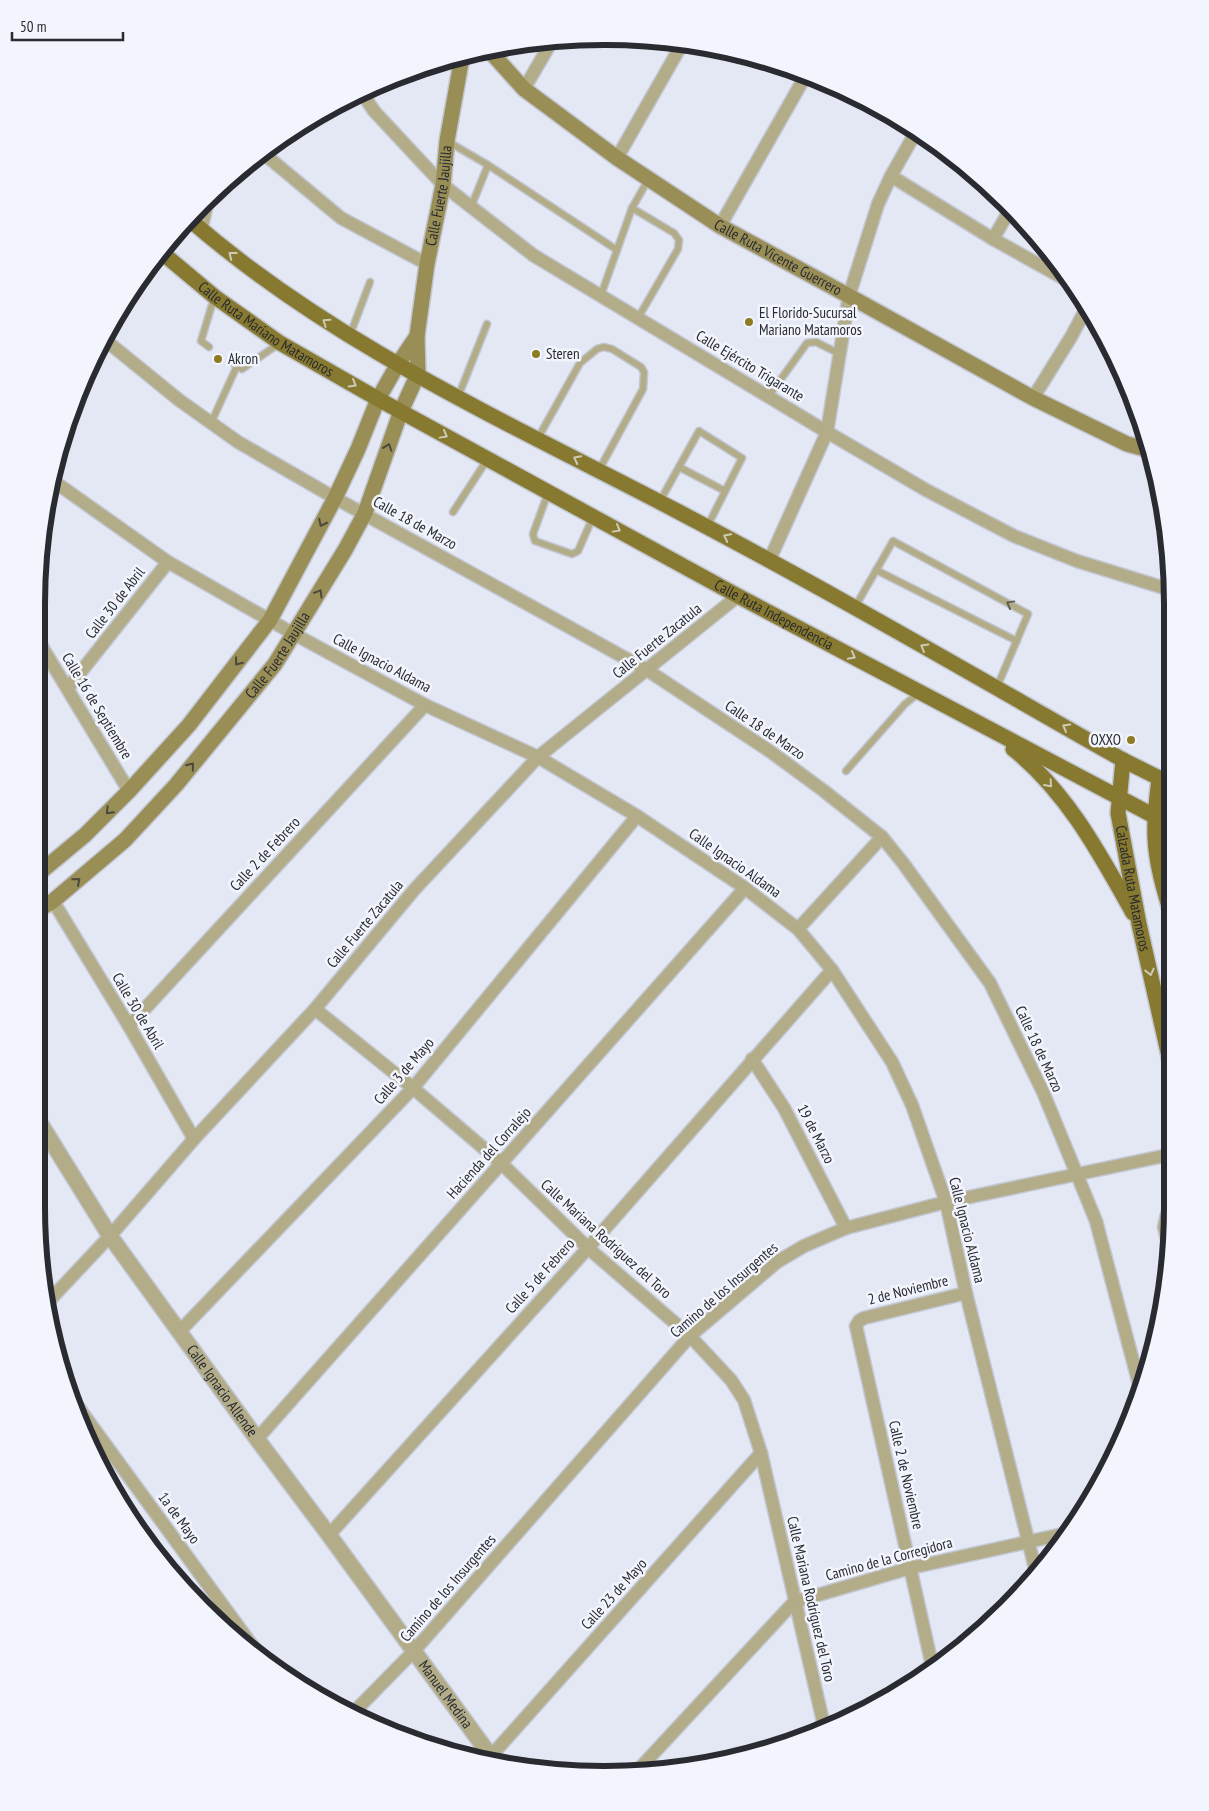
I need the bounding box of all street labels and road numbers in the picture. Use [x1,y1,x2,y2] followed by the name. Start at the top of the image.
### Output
[421,145,456,248] street label: Calle Fuerte Jaujilla
[711,215,845,299] street label: Calle Ruta Vicente Guerrero
[194,277,337,381] street label: Calle Ruta Mariano Matamoros
[693,326,808,405] street label: Calle Ejército Trigarante
[370,492,461,553] street label: Calle 18 de Marzo
[81,563,149,642] street label: Calle 30 de Abril
[711,575,837,654] street label: Calle Ruta Independencia
[608,599,705,682] street label: Calle Fuerte Zacatula
[241,608,314,702] street label: Calle Fuerte Jaujilla
[330,629,435,696] street label: Calle Ignacio Aldama
[58,649,137,762] street label: Calle 16 de Septiembre
[721,696,809,763] street label: Calle 18 de Marzo
[225,813,304,895] street label: Calle 2 de Febrero
[685,824,785,901] street label: Calle Ignacio Aldama
[1112,824,1155,953] street label: Calzada Ruta Matamoros
[322,876,407,972] street label: Calle Fuerte Zacatula
[108,969,169,1053] street label: Calle 30 de Abril
[1011,1003,1068,1095] street label: Calle 18 de Marzo
[369,1033,438,1108] street label: Calle 3 de Mayo
[793,1101,839,1167] street label: 19 de Marzo
[442,1103,535,1203] street label: Hacienda del Corralejo
[537,1175,676,1302] street label: Calle Mariana Rodríguez del Toro
[945,1175,990,1285] street label: Calle Ignacio Aldama
[501,1234,578,1317] street label: Calle 5 de Febrero
[666,1238,781,1342] street label: Camino de los Insurgentes
[866,1270,950,1309] street label: 2 de Noviembre
[183,1341,262,1440] street label: Calle Ignacio Allende
[885,1419,928,1531] street label: Calle 2 de Noviembre
[154,1488,205,1547] street label: 1a de Mayo
[783,1514,840,1683] street label: Calle Mariana Rodríguez del Toro
[396,1530,500,1645] street label: Camino de los Insurgentes
[823,1532,954,1585] street label: Camino de la Corregidora
[577,1554,651,1633] street label: Calle 23 de Mayo
[415,1656,477,1732] street label: Manuel Medina

